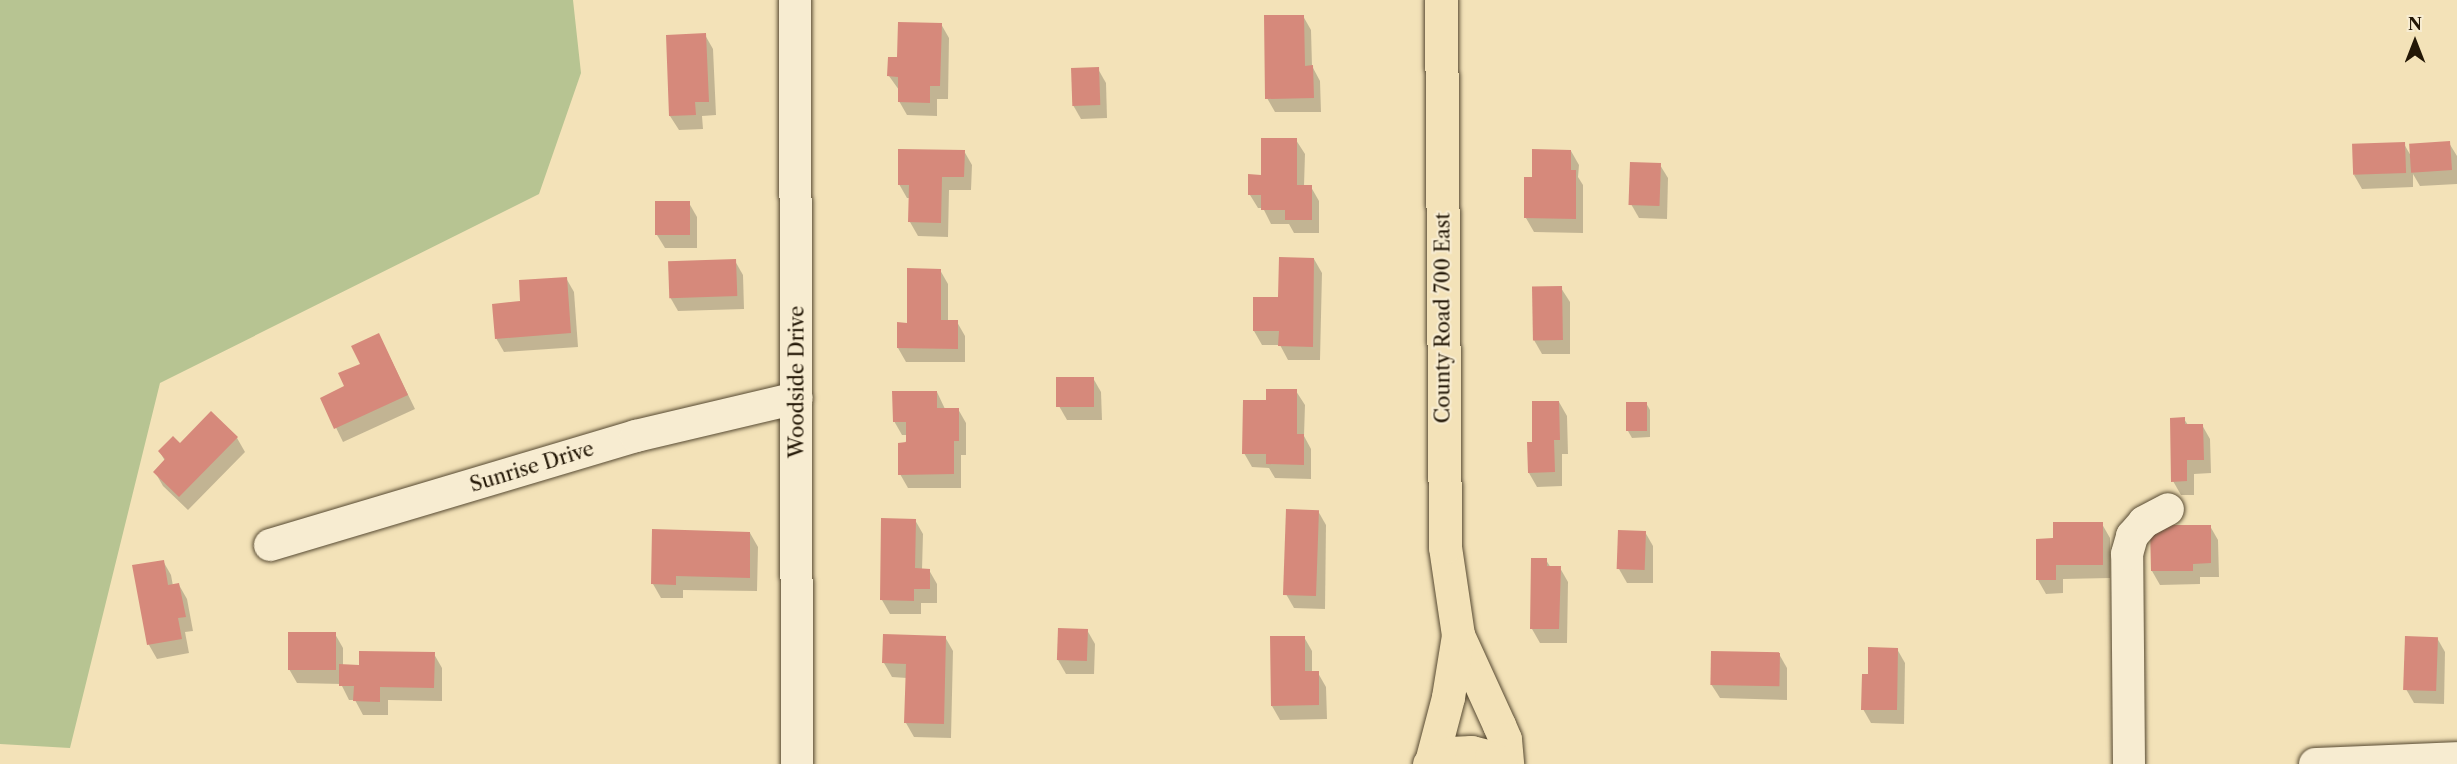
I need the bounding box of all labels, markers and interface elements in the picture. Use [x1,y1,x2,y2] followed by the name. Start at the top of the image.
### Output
[2385,12,2445,72] north arrow
[2408,14,2422,34] text: N
[1431,212,1455,424] street label: County Road 700 East
[785,306,809,458] street label: Woodside Drive
[467,437,597,497] street label: Sunrise Drive

